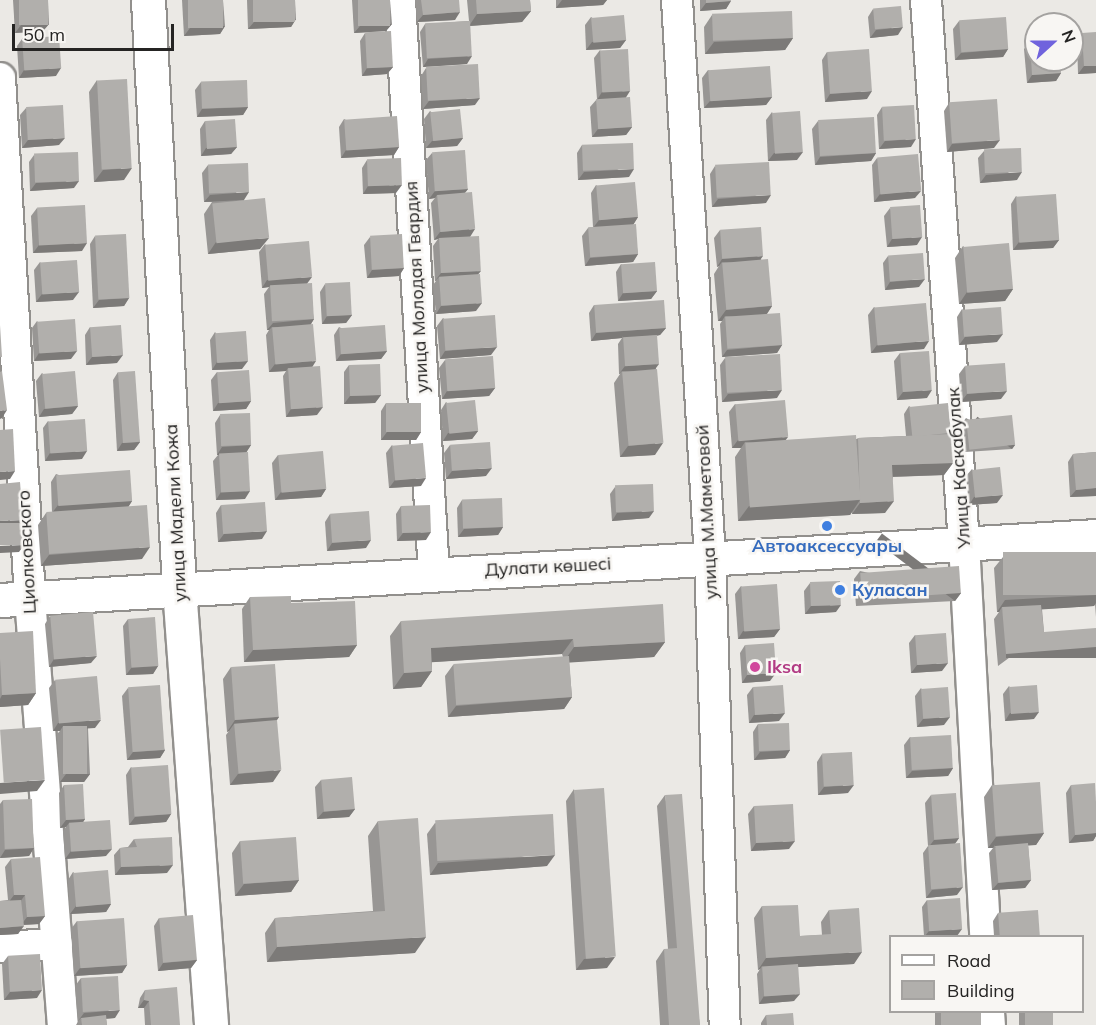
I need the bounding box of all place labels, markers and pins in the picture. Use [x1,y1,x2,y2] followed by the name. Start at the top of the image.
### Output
[820,519,834,533] marker: Автоаксессуары
[752,535,902,557] place label: Автоаксессуары
[852,579,928,601] place label: Куласан
[833,583,847,597] marker: Куласан
[767,656,802,678] place label: Iksa
[748,660,762,674] marker: Iksa

